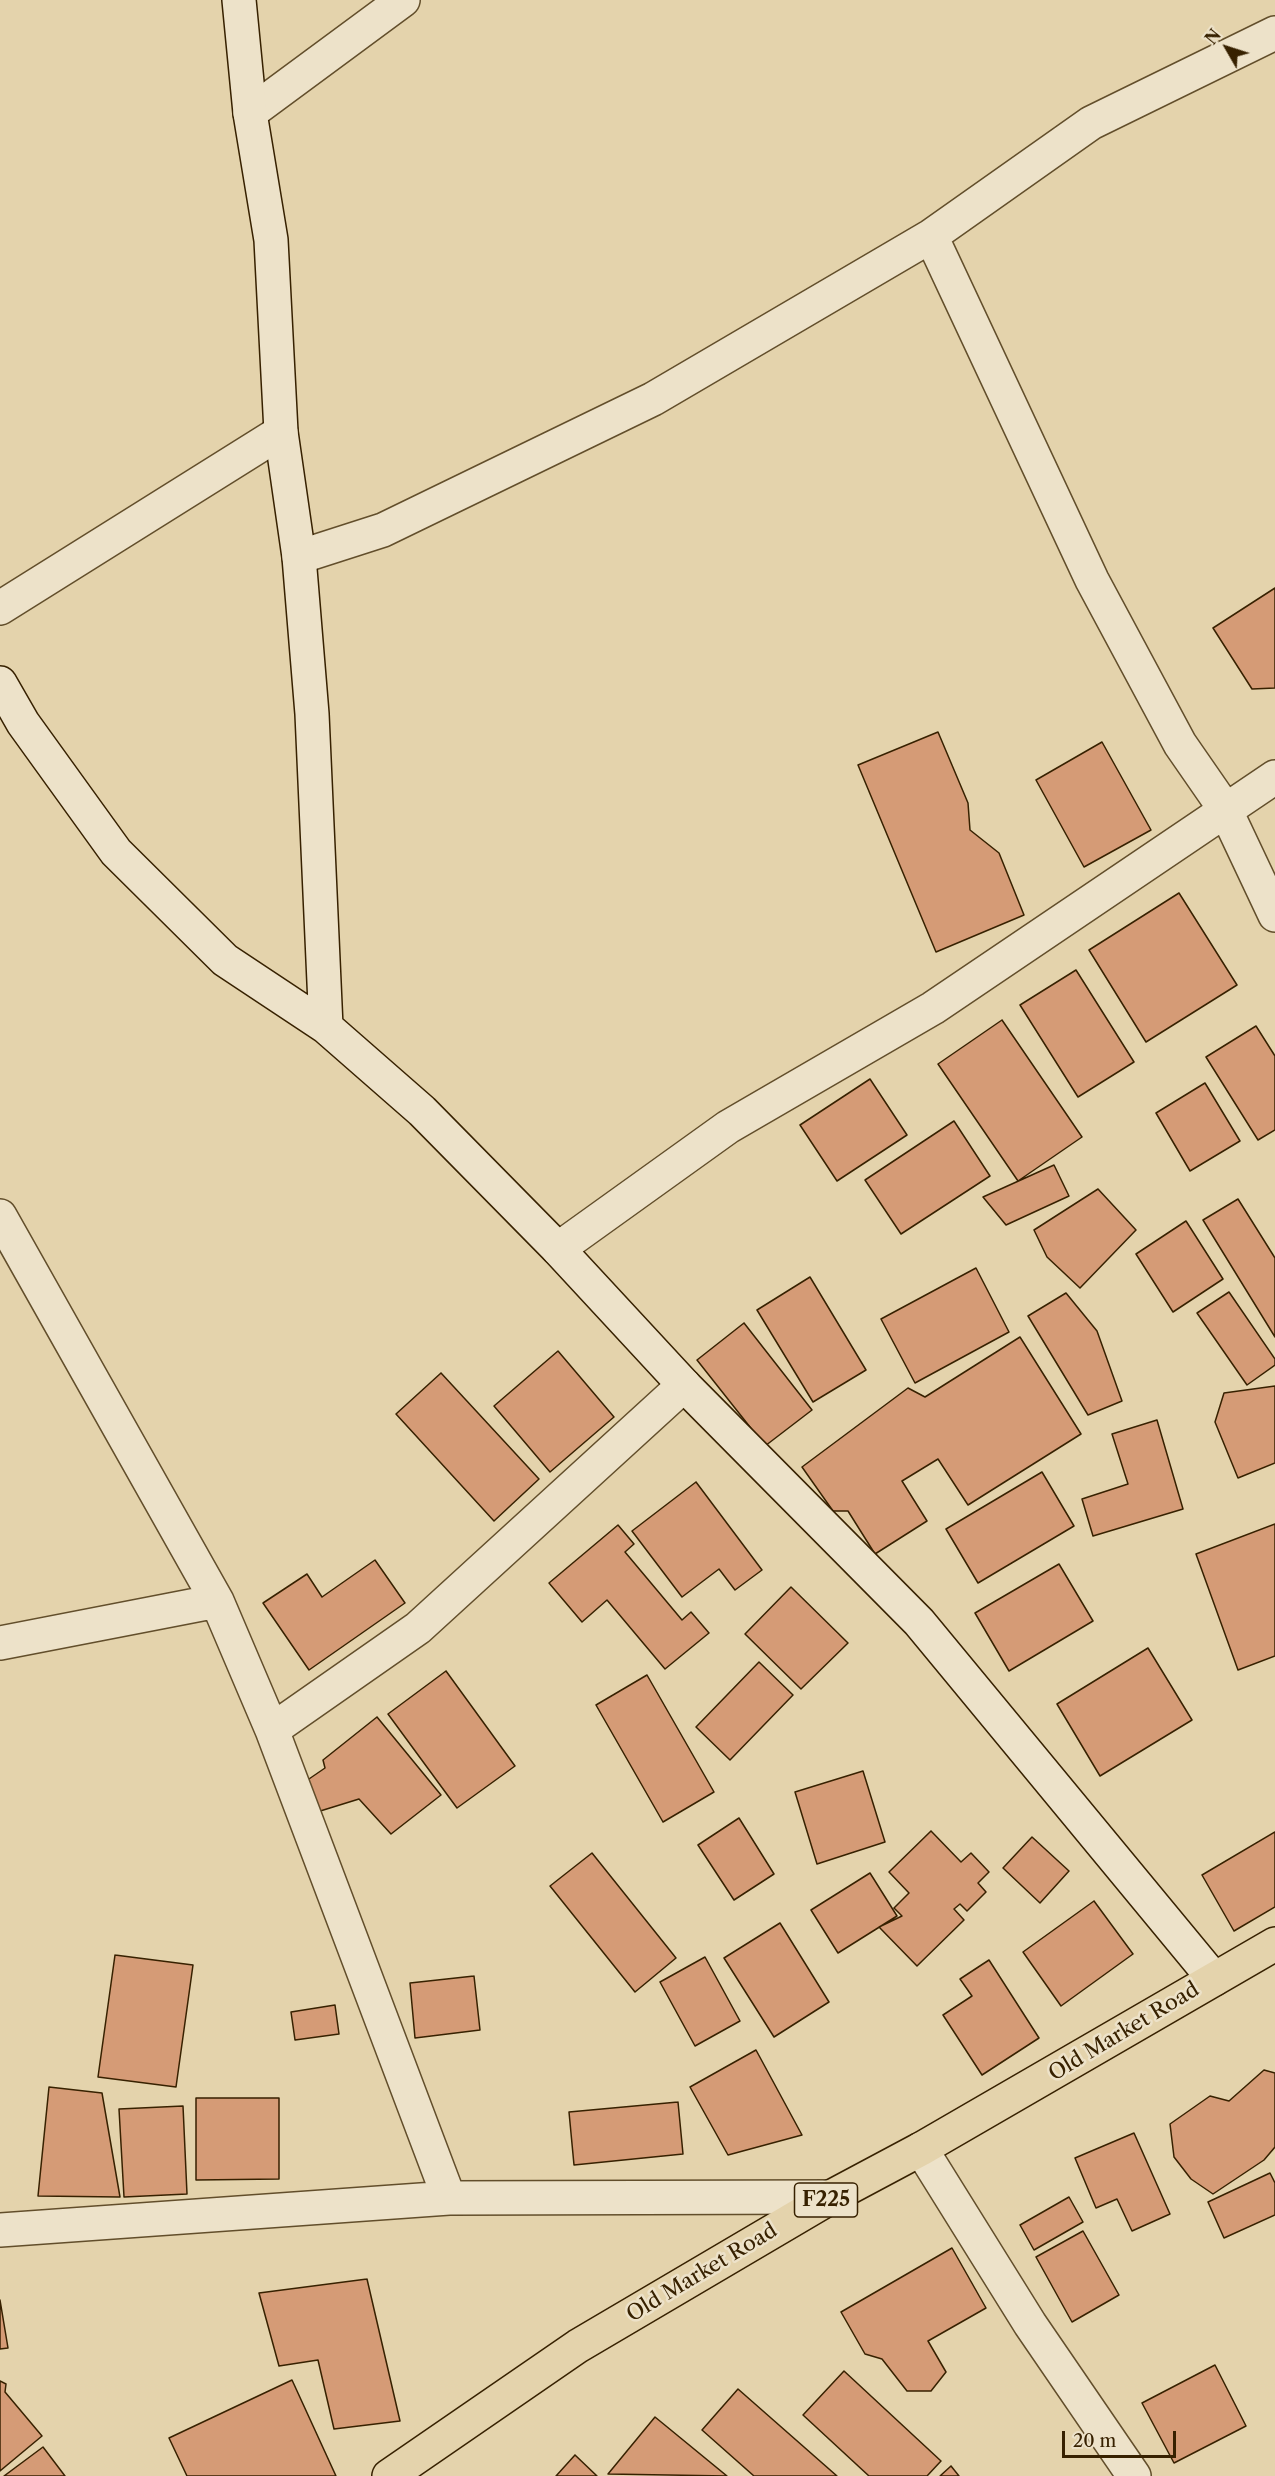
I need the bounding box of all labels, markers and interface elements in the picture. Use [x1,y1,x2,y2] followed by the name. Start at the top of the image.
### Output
[1197,18,1257,78] north arrow
[1201,25,1225,48] text: N
[1044,1977,1204,2087] street label: Old Market Road
[794,2183,858,2217] road number: F225
[622,2218,782,2328] street label: Old Market Road
[1065,2419,1179,2457] scale bar
[1073,2430,1116,2452] text: 20 m

